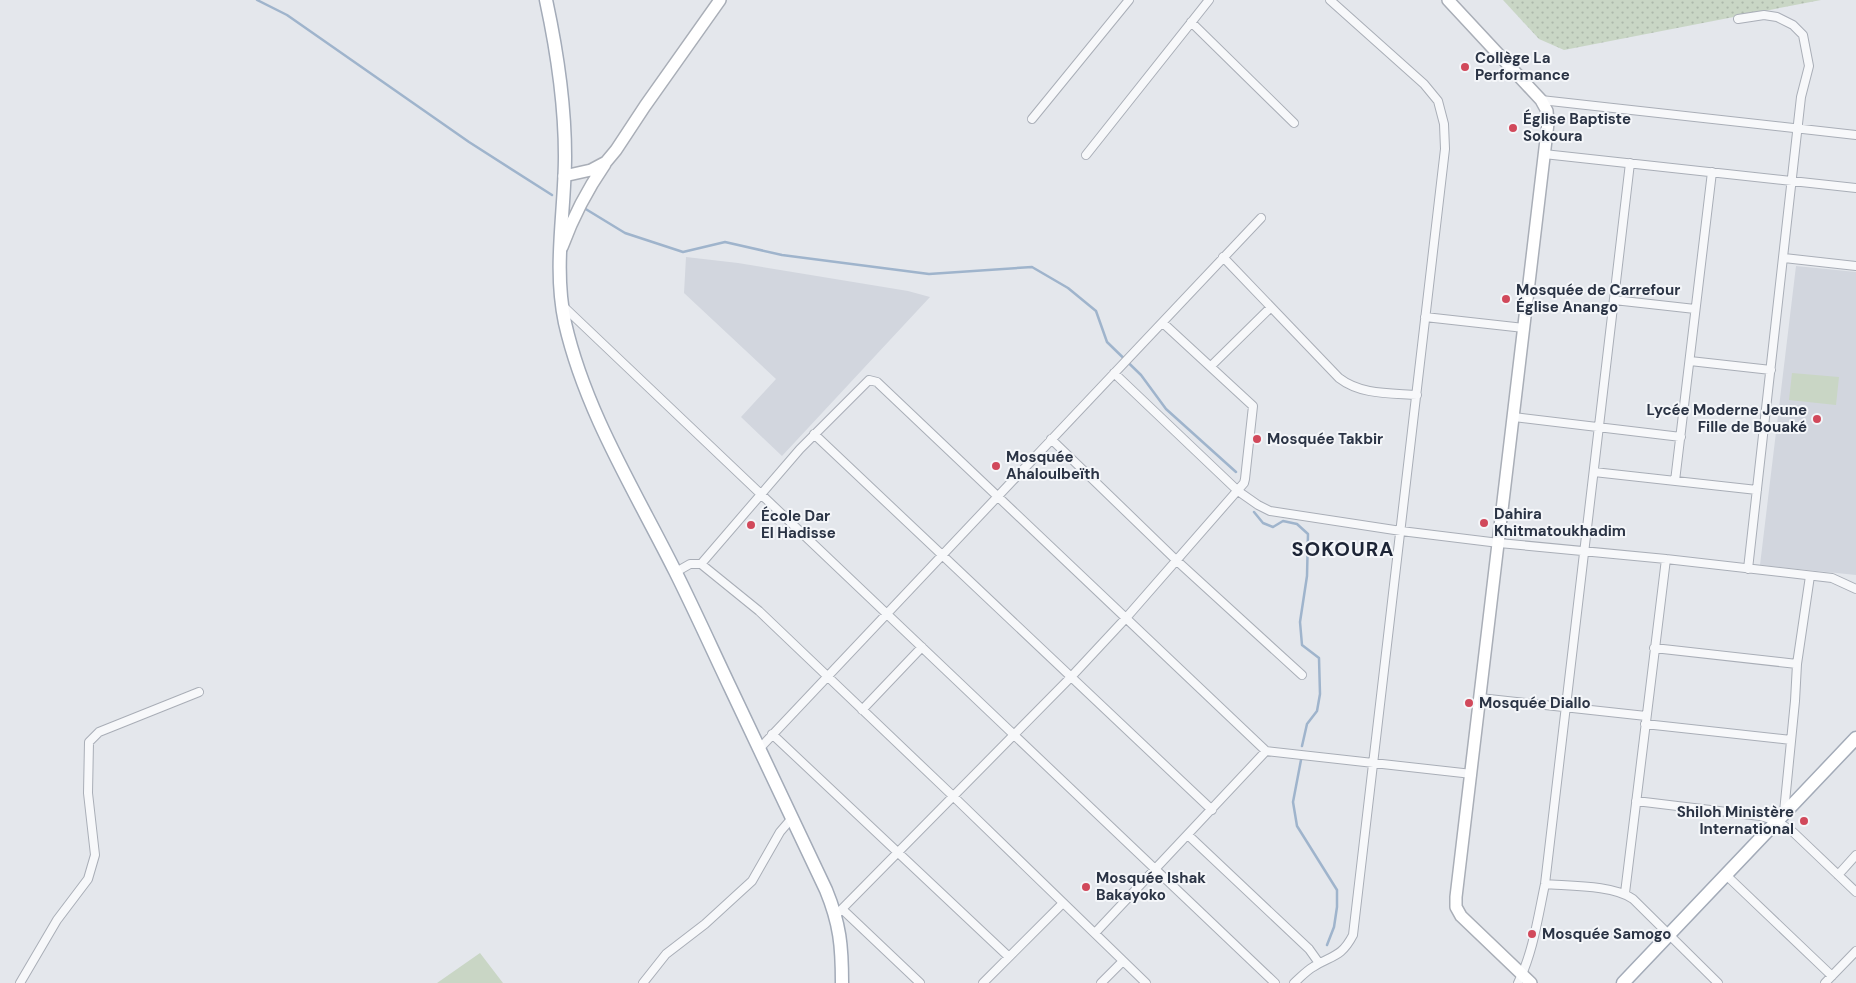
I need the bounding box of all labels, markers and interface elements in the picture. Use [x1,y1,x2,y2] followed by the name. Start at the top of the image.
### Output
[1475,48,1570,85] place label: Collège La Performance
[1459,61,1471,73] marker: Collège La Performance
[1523,109,1631,146] place label: Église Baptiste Sokoura
[1507,122,1519,134] marker: Église Baptiste Sokoura
[1516,280,1680,317] place label: Mosquée de Carrefour Église Anango
[1500,293,1512,305] marker: Mosquée de Carrefour Église Anango
[1647,400,1807,437] place label: Lycée Moderne Jeune Fille de Bouaké
[1811,413,1823,425] marker: Lycée Moderne Jeune Fille de Bouaké
[1267,429,1383,449] place label: Mosquée Takbir
[1251,433,1263,445] marker: Mosquée Takbir
[1006,447,1100,484] place label: Mosquée Ahaloulbeïth
[990,460,1002,472] marker: Mosquée Ahaloulbeïth
[1494,504,1626,541] place label: Dahira Khitmatoukhadim
[761,506,836,543] place label: École Dar El Hadisse
[1478,517,1490,529] marker: Dahira Khitmatoukhadim
[745,519,757,531] marker: École Dar El Hadisse
[1292,536,1394,562] district label: SOKOURA
[1479,693,1591,713] place label: Mosquée Diallo
[1463,697,1475,709] marker: Mosquée Diallo
[1677,802,1794,839] place label: Shiloh Ministère International
[1798,815,1810,827] marker: Shiloh Ministère International
[1096,868,1206,905] place label: Mosquée Ishak Bakayoko
[1080,881,1092,893] marker: Mosquée Ishak Bakayoko
[1542,924,1672,944] place label: Mosquée Samogo
[1526,928,1538,940] marker: Mosquée Samogo

